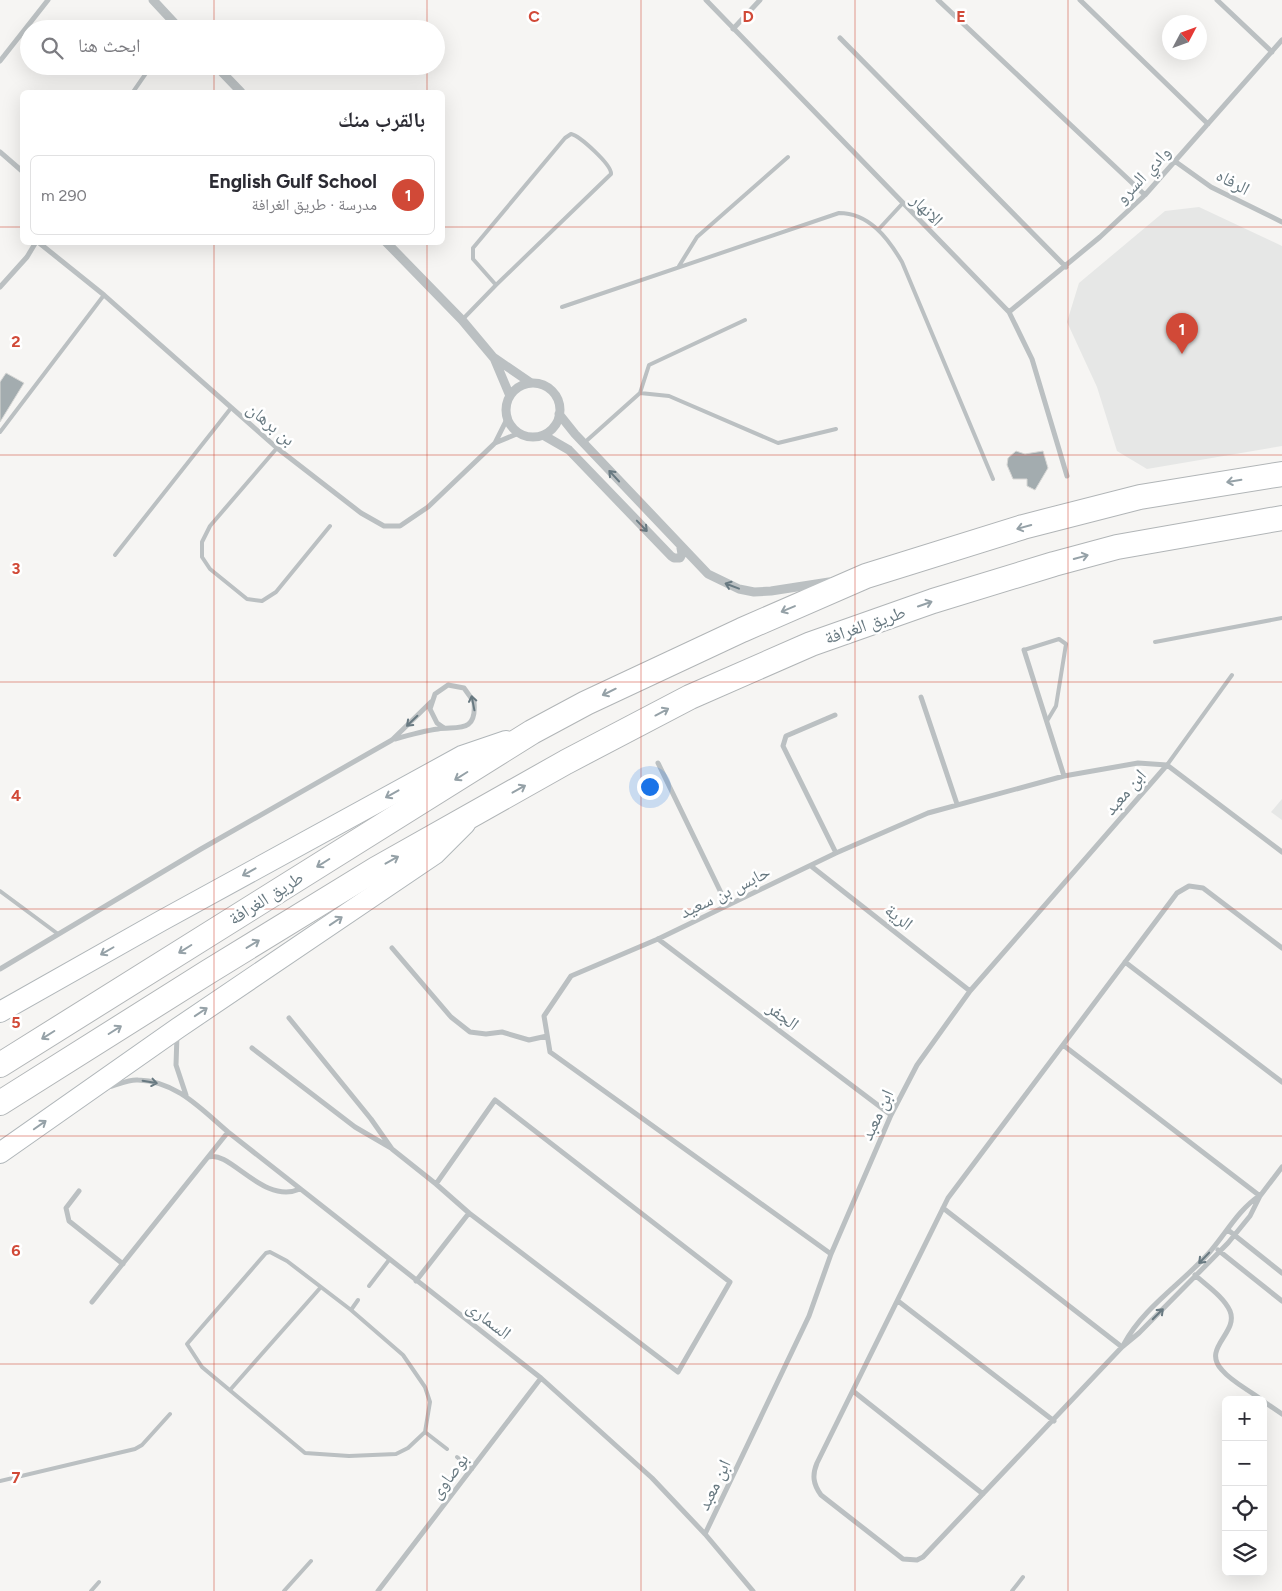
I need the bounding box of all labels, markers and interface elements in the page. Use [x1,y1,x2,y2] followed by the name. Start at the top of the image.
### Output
[528,7,540,26] text: C
[742,7,754,26] text: D
[956,7,966,26] text: E
[1162,15,1207,60] north arrow
[20,20,445,75] search box
[38,34,66,62] icon: search
[78,34,141,57] text: ابحث هنا
[338,107,425,132] text: بالقرب منك
[1111,141,1178,211] street label: وادي السرو
[1212,164,1254,200] street label: الرفاه
[209,170,377,193] text: English Gulf School
[41,186,87,205] text: 290 m
[405,186,411,205] text: 1
[905,188,948,231] street label: الانهار
[251,195,377,214] text: مدرسة · طريق الغرافة
[1166,313,1198,354] pin: 1
[11,332,21,351] text: 2
[242,397,300,451] street label: بن برهان
[608,470,620,482] one-way arrow
[1226,477,1242,487] one-way arrow
[636,520,648,533] one-way arrow
[1016,523,1032,532] one-way arrow
[1072,552,1088,561] one-way arrow
[12,559,21,578] text: 3
[725,580,740,590] one-way arrow
[917,599,932,608] one-way arrow
[822,601,908,649] street label: طريق الغرافة
[781,605,796,615] one-way arrow
[602,688,617,698] one-way arrow
[468,696,477,712] one-way arrow
[654,707,669,717] one-way arrow
[406,715,418,727] one-way arrow
[1099,765,1151,819] street label: ابن معبد
[454,772,468,782] one-way arrow
[637,774,663,800] your location
[511,784,526,794] one-way arrow
[11,786,21,805] text: 4
[385,790,400,800] one-way arrow
[385,855,400,865] one-way arrow
[317,858,331,868] one-way arrow
[676,861,774,923] street label: حابس بن سعيد
[224,866,308,930] street label: طريق الغرافة
[242,867,257,877] one-way arrow
[881,899,917,935] street label: الرية
[329,916,343,926] one-way arrow
[246,939,260,949] one-way arrow
[179,944,193,954] one-way arrow
[101,947,115,957] one-way arrow
[762,996,803,1035] street label: الجفر
[194,1006,208,1016] one-way arrow
[11,1013,21,1032] text: 5
[108,1025,122,1035] one-way arrow
[41,1030,55,1040] one-way arrow
[142,1077,158,1087] one-way arrow
[856,1086,898,1144] street label: ابن معبد
[33,1120,47,1130] one-way arrow
[11,1241,21,1260] text: 6
[1198,1252,1210,1264] one-way arrow
[462,1296,516,1344] street label: السمارى
[1152,1308,1165,1320] one-way arrow
[1222,1396,1267,1576] map controls
[1222,1396,1267,1441] button: +
[1222,1441,1267,1486] button: −
[425,1449,473,1503] street label: بوصاوى
[692,1456,736,1514] street label: ابن معبد
[12,1468,21,1487] text: 7
[1222,1486,1267,1531] button: locate
[1222,1531,1267,1576] button: layers

